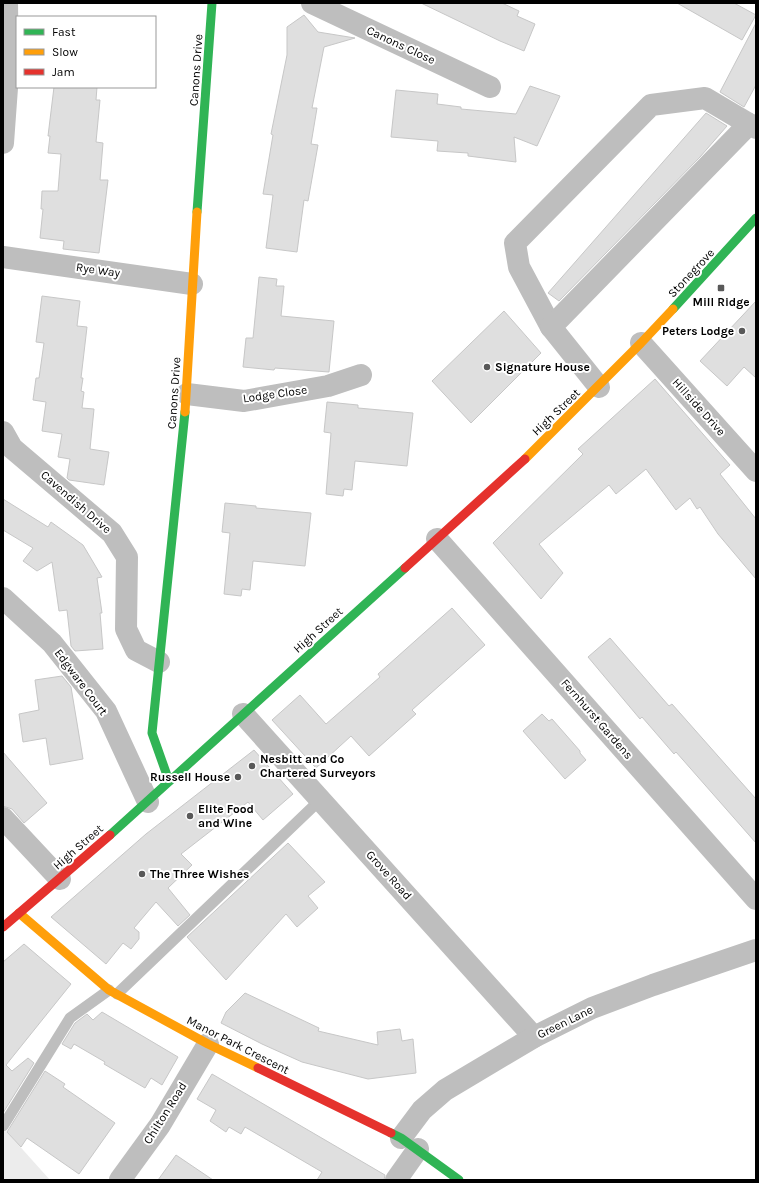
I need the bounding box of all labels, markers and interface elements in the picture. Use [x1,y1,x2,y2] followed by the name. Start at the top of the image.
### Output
[16,16,156,88] legend
[365,23,437,67] street label: Canons Close
[52,25,76,39] text: Fast
[186,34,206,106] street label: Canons Drive
[52,45,78,59] text: Slow
[52,65,75,79] text: Jam
[665,246,717,300] street label: Stonegrove
[75,260,121,280] street label: Rye Way
[716,283,726,293] marker: Mill Ridge
[692,295,750,309] place label: Mill Ridge
[662,324,734,338] place label: Peters Lodge
[737,326,747,336] marker: Peters Lodge
[164,357,184,429] street label: Canons Drive
[495,360,590,374] place label: Signature House
[482,362,492,372] marker: Signature House
[670,375,728,439] street label: Hillside Drive
[242,383,308,405] street label: Lodge Close
[529,385,583,438] street label: High Street
[38,468,114,536] street label: Cavendish Drive
[290,604,346,656] street label: High Street
[52,646,111,718] street label: Edgware Court
[558,676,636,762] street label: Fernhurst Gardens
[260,752,376,780] place label: Nesbitt and Co Chartered Surveyors
[247,761,257,771] marker: Nesbitt and Co Chartered Surveyors
[150,770,230,784] place label: Russell House
[233,772,243,782] marker: Russell House
[198,802,254,830] place label: Elite Food and Wine
[185,811,195,821] marker: Elite Food and Wine
[50,821,106,872] street label: High Street
[363,848,415,902] street label: Grove Road
[150,867,249,881] place label: The Three Wishes
[137,869,147,879] marker: The Three Wishes
[535,1003,595,1041] street label: Green Lane
[184,1013,292,1077] street label: Manor Park Crescent
[140,1079,190,1147] street label: Chilton Road

